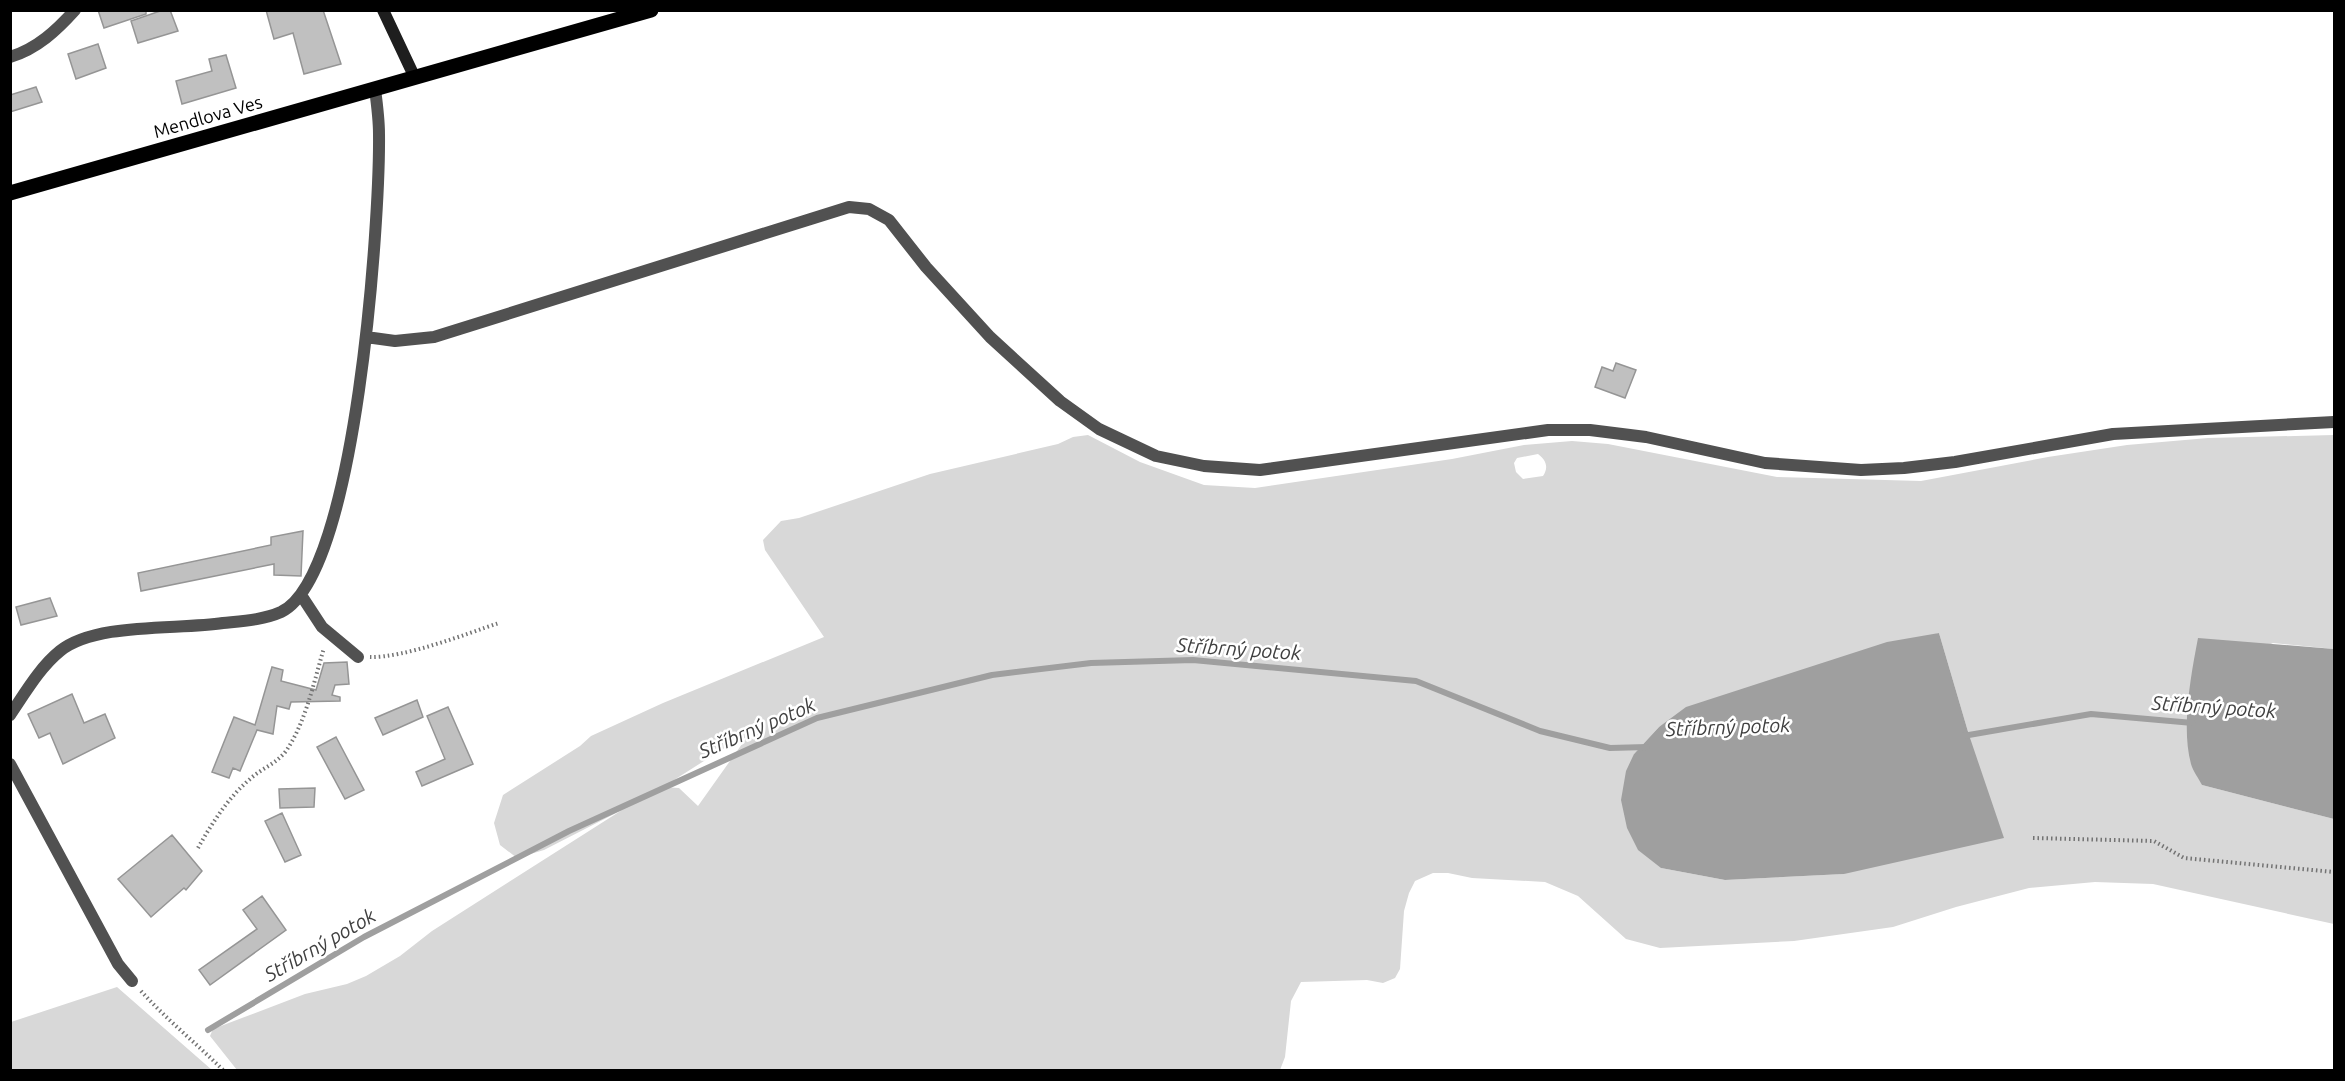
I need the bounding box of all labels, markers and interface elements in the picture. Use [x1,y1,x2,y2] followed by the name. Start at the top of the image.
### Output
[151,91,265,141] street label: Mendlova Ves
[1175,633,1303,664] water label: Stříbrný potok
[2150,691,2278,722] water label: Stříbrný potok
[694,692,819,763] water label: Stříbrný potok
[1664,713,1791,740] water label: Stříbrný potok
[259,903,380,986] water label: Stříbrný potok

